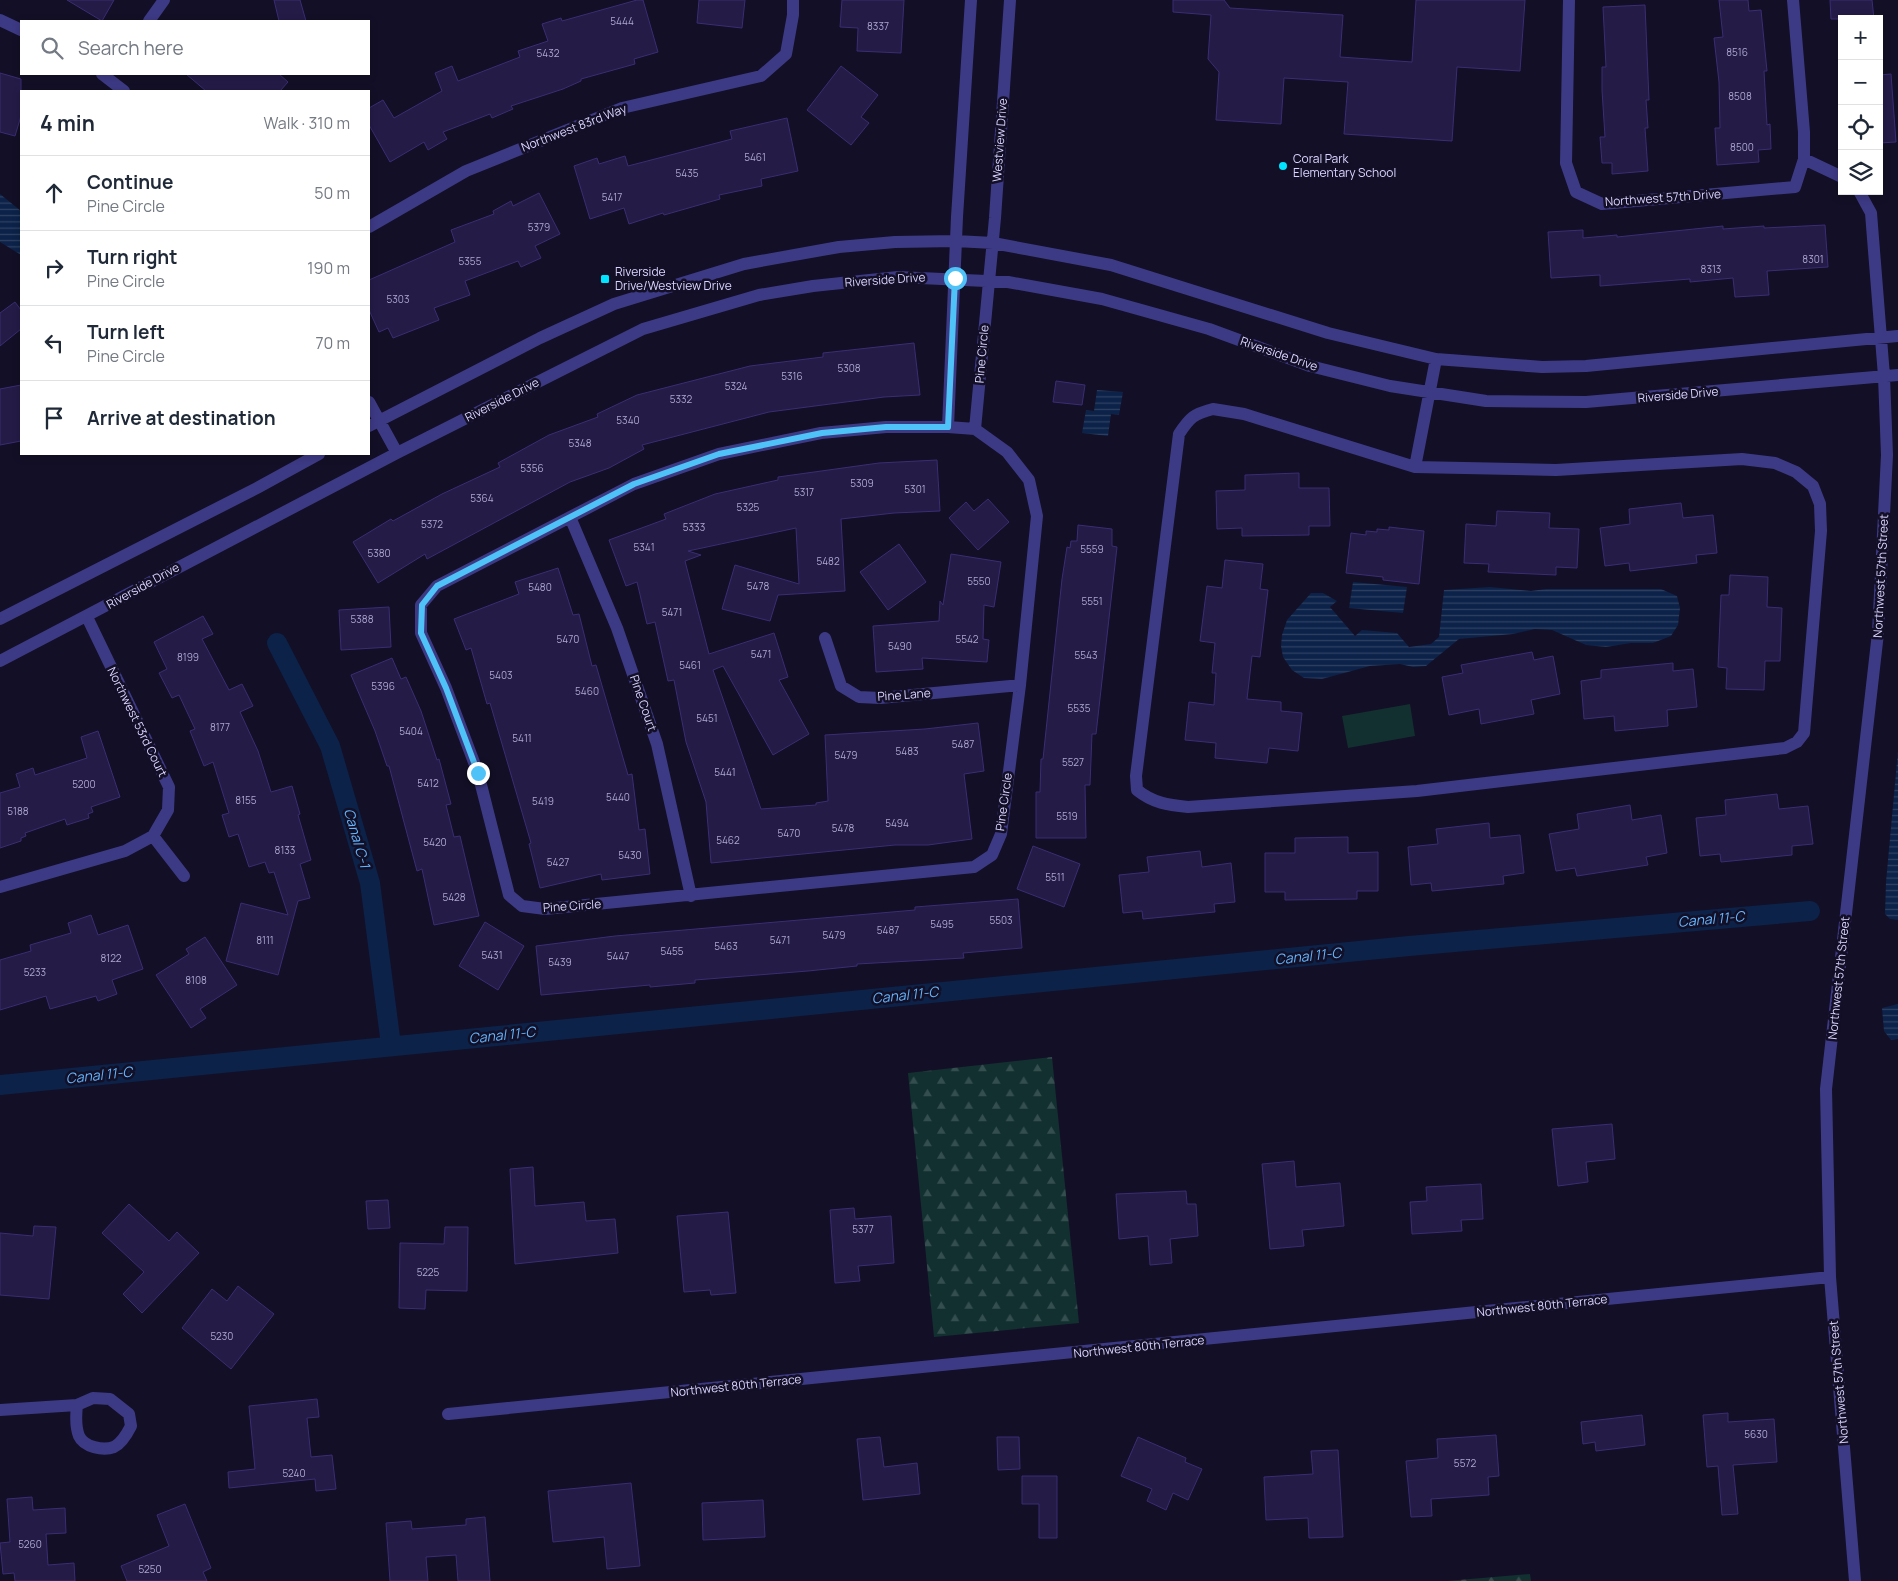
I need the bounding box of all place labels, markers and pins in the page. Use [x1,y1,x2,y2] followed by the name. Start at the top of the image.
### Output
[1293,150,1396,181] place label: Coral Park Elementary School
[1277,160,1289,172] marker: Coral Park Elementary School
[615,263,732,294] place label: Riverside Drive/Westview Drive
[599,273,611,285] marker: Riverside Drive/Westview Drive

